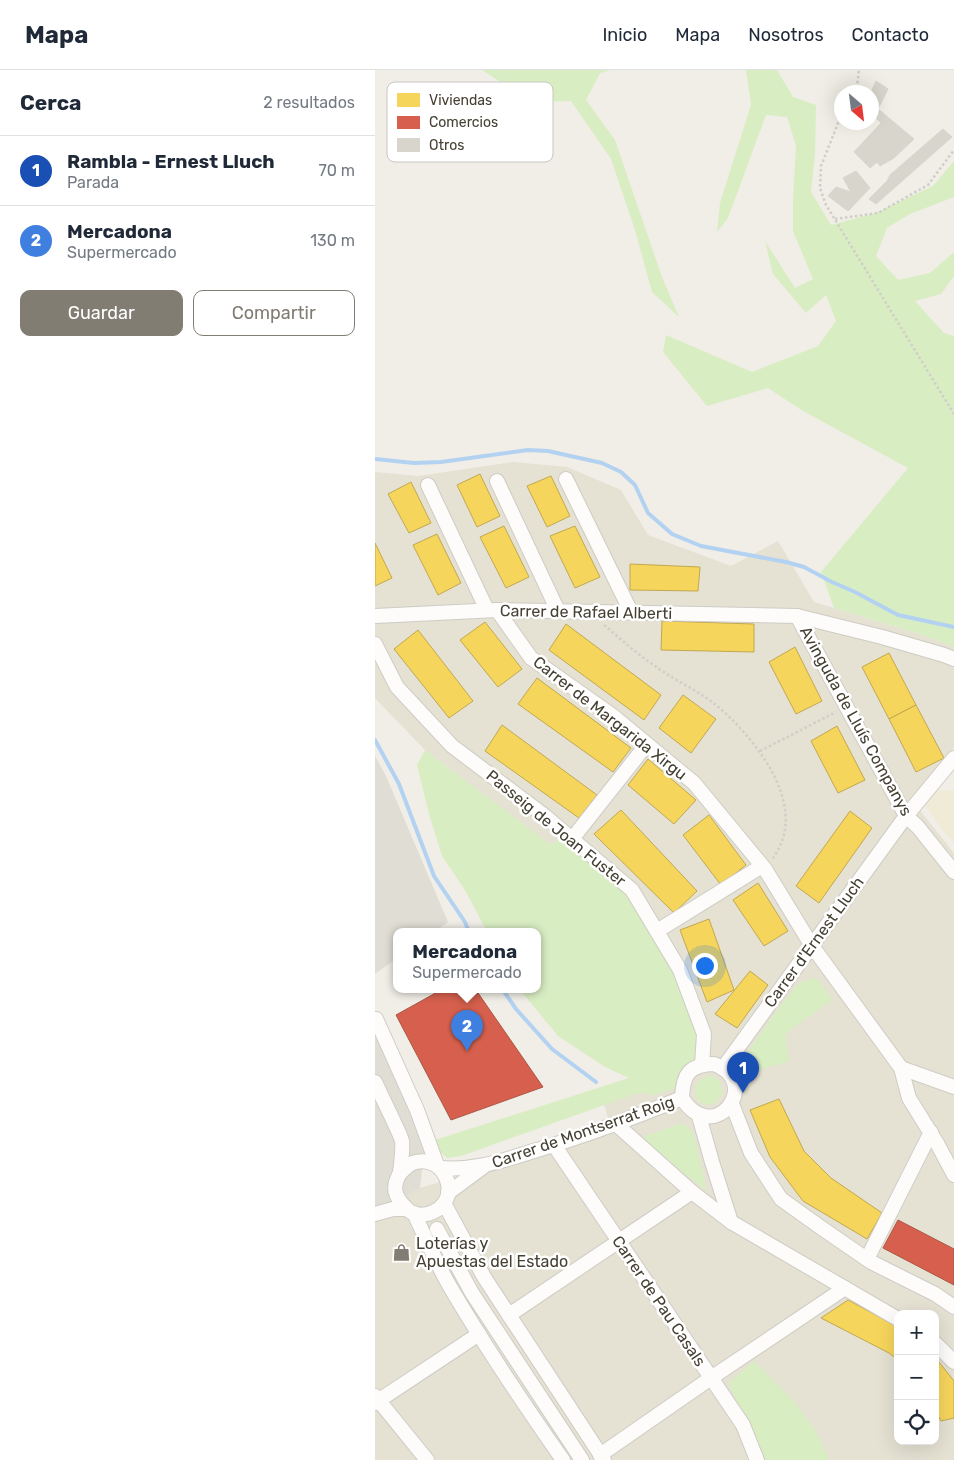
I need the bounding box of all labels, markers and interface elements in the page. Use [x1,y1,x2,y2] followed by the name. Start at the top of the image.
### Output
[25,21,88,49] text: Mapa
[602,24,647,46] text: Inicio
[675,24,720,46] text: Mapa
[748,24,824,46] text: Nosotros
[852,24,929,46] text: Contacto
[387,82,553,162] legend
[834,85,879,130] north arrow
[20,90,81,115] text: Cerca
[429,92,492,109] text: Viviendas
[263,93,355,112] text: 2 resultados
[429,114,498,131] text: Comercios
[429,137,464,154] text: Otros
[67,150,275,173] text: Rambla - Ernest Lluch
[32,161,40,180] text: 1
[318,161,355,180] text: 70 m
[67,173,119,192] text: Parada
[67,220,172,243] text: Mercadona
[31,231,41,250] text: 2
[310,231,355,250] text: 130 m
[67,243,177,262] text: Supermercado
[20,290,183,336] button: Guardar
[193,290,355,336] button: Compartir
[500,601,672,623] street label: Carrer de Rafael Alberti
[796,623,916,819] street label: Avinguda de Lluís Companys
[529,652,691,784] street label: Carrer de Margarida Xirgu
[482,766,630,890] street label: Passeig de Joan Fuster
[760,873,868,1011] street label: Carrer d'Ernest Lluch
[393,928,541,993] popup
[412,940,517,963] text: Mercadona
[692,953,718,979] your location
[412,963,522,982] text: Supermercado
[451,1010,483,1051] pin: 2
[727,1052,759,1093] pin: 1
[489,1092,677,1172] street label: Carrer de Montserrat Roig
[608,1232,710,1370] street label: Carrer de Pau Casals
[416,1234,568,1271] place label: Loterías y Apuestas del Estado
[392,1242,412,1262] shop icon: Loterías y Apuestas del Estado
[894,1310,939,1445] map controls
[894,1310,939,1355] button: +
[894,1355,939,1400] button: −
[894,1400,939,1445] button: locate

